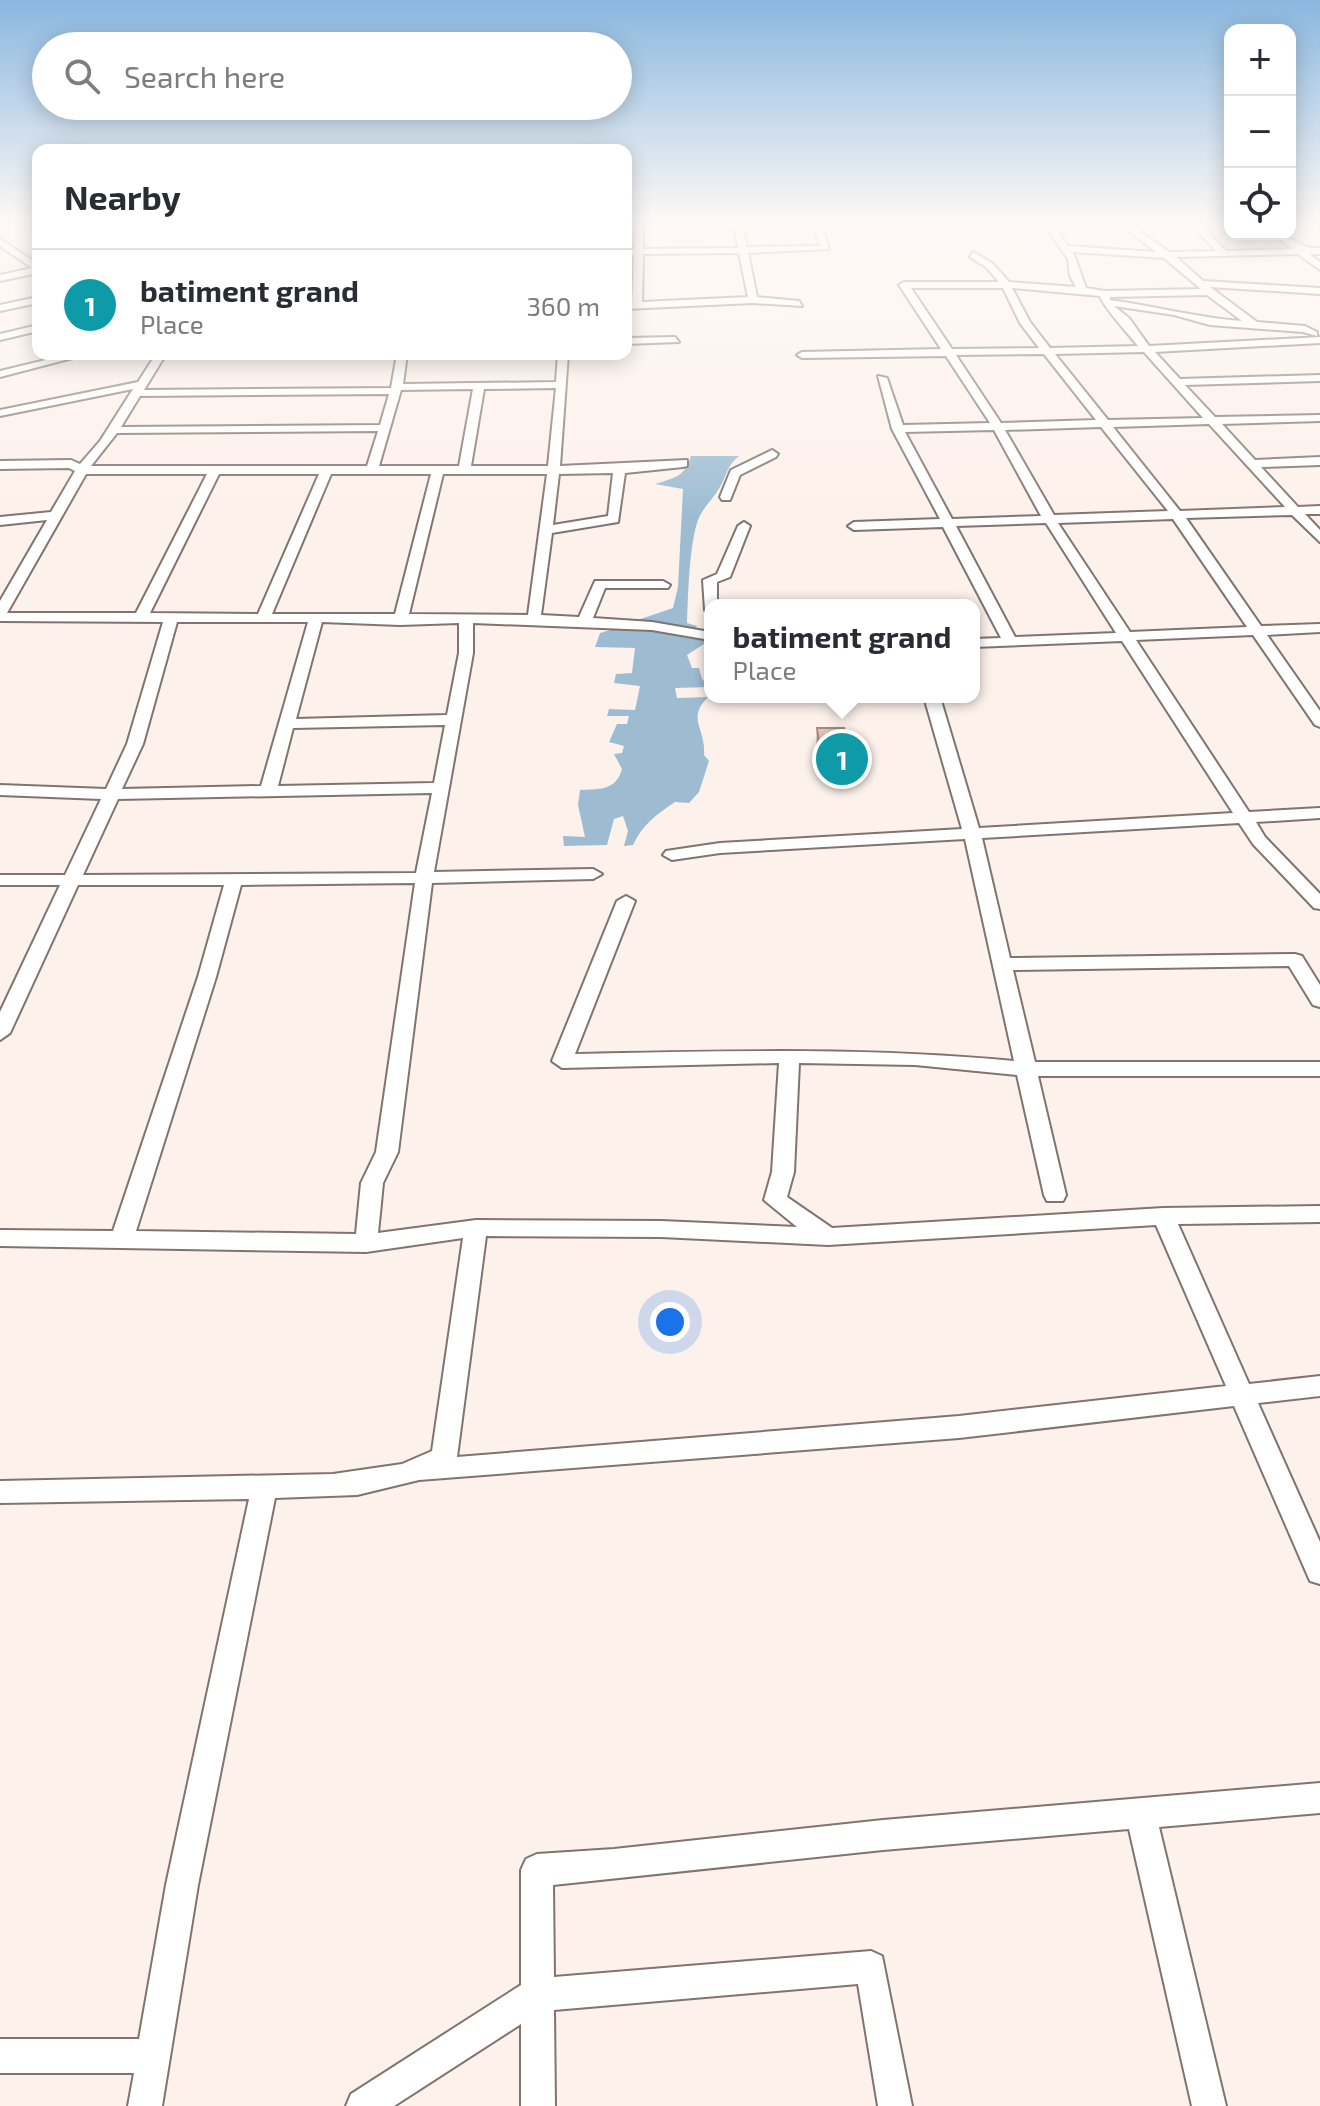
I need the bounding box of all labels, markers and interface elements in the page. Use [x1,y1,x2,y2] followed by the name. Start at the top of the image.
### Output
[1224,24,1296,240] map controls
[1224,24,1296,96] button: +
[32,32,632,120] search box
[60,54,104,98] icon: search
[124,58,285,94] text: Search here
[1224,96,1296,168] button: −
[1224,168,1296,240] button: locate
[64,176,181,217] text: Nearby
[140,272,359,308] text: batiment grand
[84,290,96,321] text: 1
[526,290,600,321] text: 360 m
[140,308,204,339] text: Place
[704,599,980,703] popup
[733,618,951,654] text: batiment grand
[733,654,796,685] text: Place
[816,729,868,789] pin: 1
[650,1302,690,1342] your location

